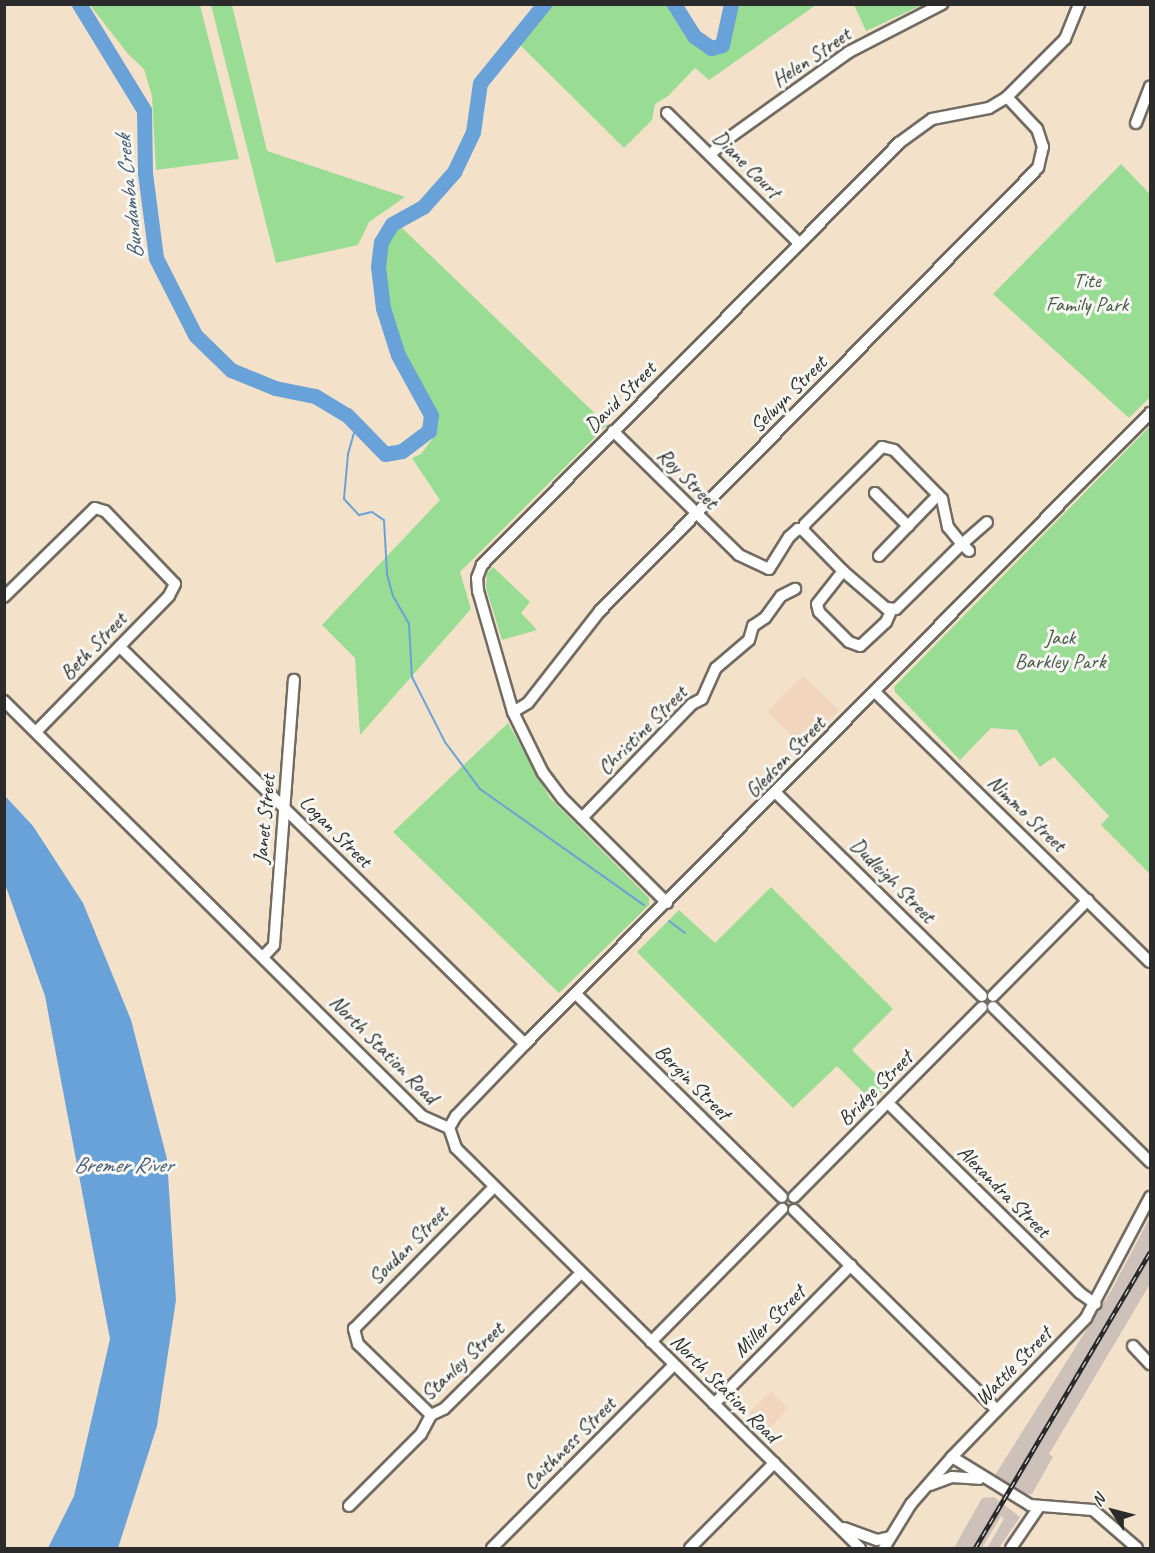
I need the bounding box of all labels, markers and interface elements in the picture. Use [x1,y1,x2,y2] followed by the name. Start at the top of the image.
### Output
[767,22,855,92] street label: Helen Street
[708,125,786,203] street label: Diane Court
[110,134,150,260] water label: Bundamba Creek
[1046,267,1128,317] park label: Tite Family Park
[744,350,832,438] street label: Selwyn Street
[579,356,661,438] street label: David Street
[652,442,724,514] street label: Roy Street
[54,607,132,685] street label: Beth Street
[1014,624,1106,674] park label: Jack Barkley Park
[592,680,692,780] street label: Christine Street
[740,711,830,803] street label: Gledson Street
[982,769,1072,857] street label: Nimmo Street
[248,773,280,865] street label: Janet Street
[294,789,378,873] street label: Logan Street
[845,832,941,928] street label: Dudleigh Street
[324,989,444,1109] street label: North Station Road
[650,1039,736,1125] street label: Bergin Street
[832,1045,918,1131] street label: Bridge Street
[952,1139,1056,1243] street label: Alexandra Street
[74,1153,172,1179] water label: Bremer River
[363,1200,453,1290] street label: Soudan Street
[728,1280,810,1362] street label: Miller Street
[415,1316,509,1406] street label: Stanley Street
[969,1321,1057,1411] street label: Wattle Street
[665,1328,785,1448] street label: North Station Road
[517,1391,621,1495] street label: Caithness Street
[1083,1481,1143,1541] north arrow
[1087,1491,1109,1510] text: N

